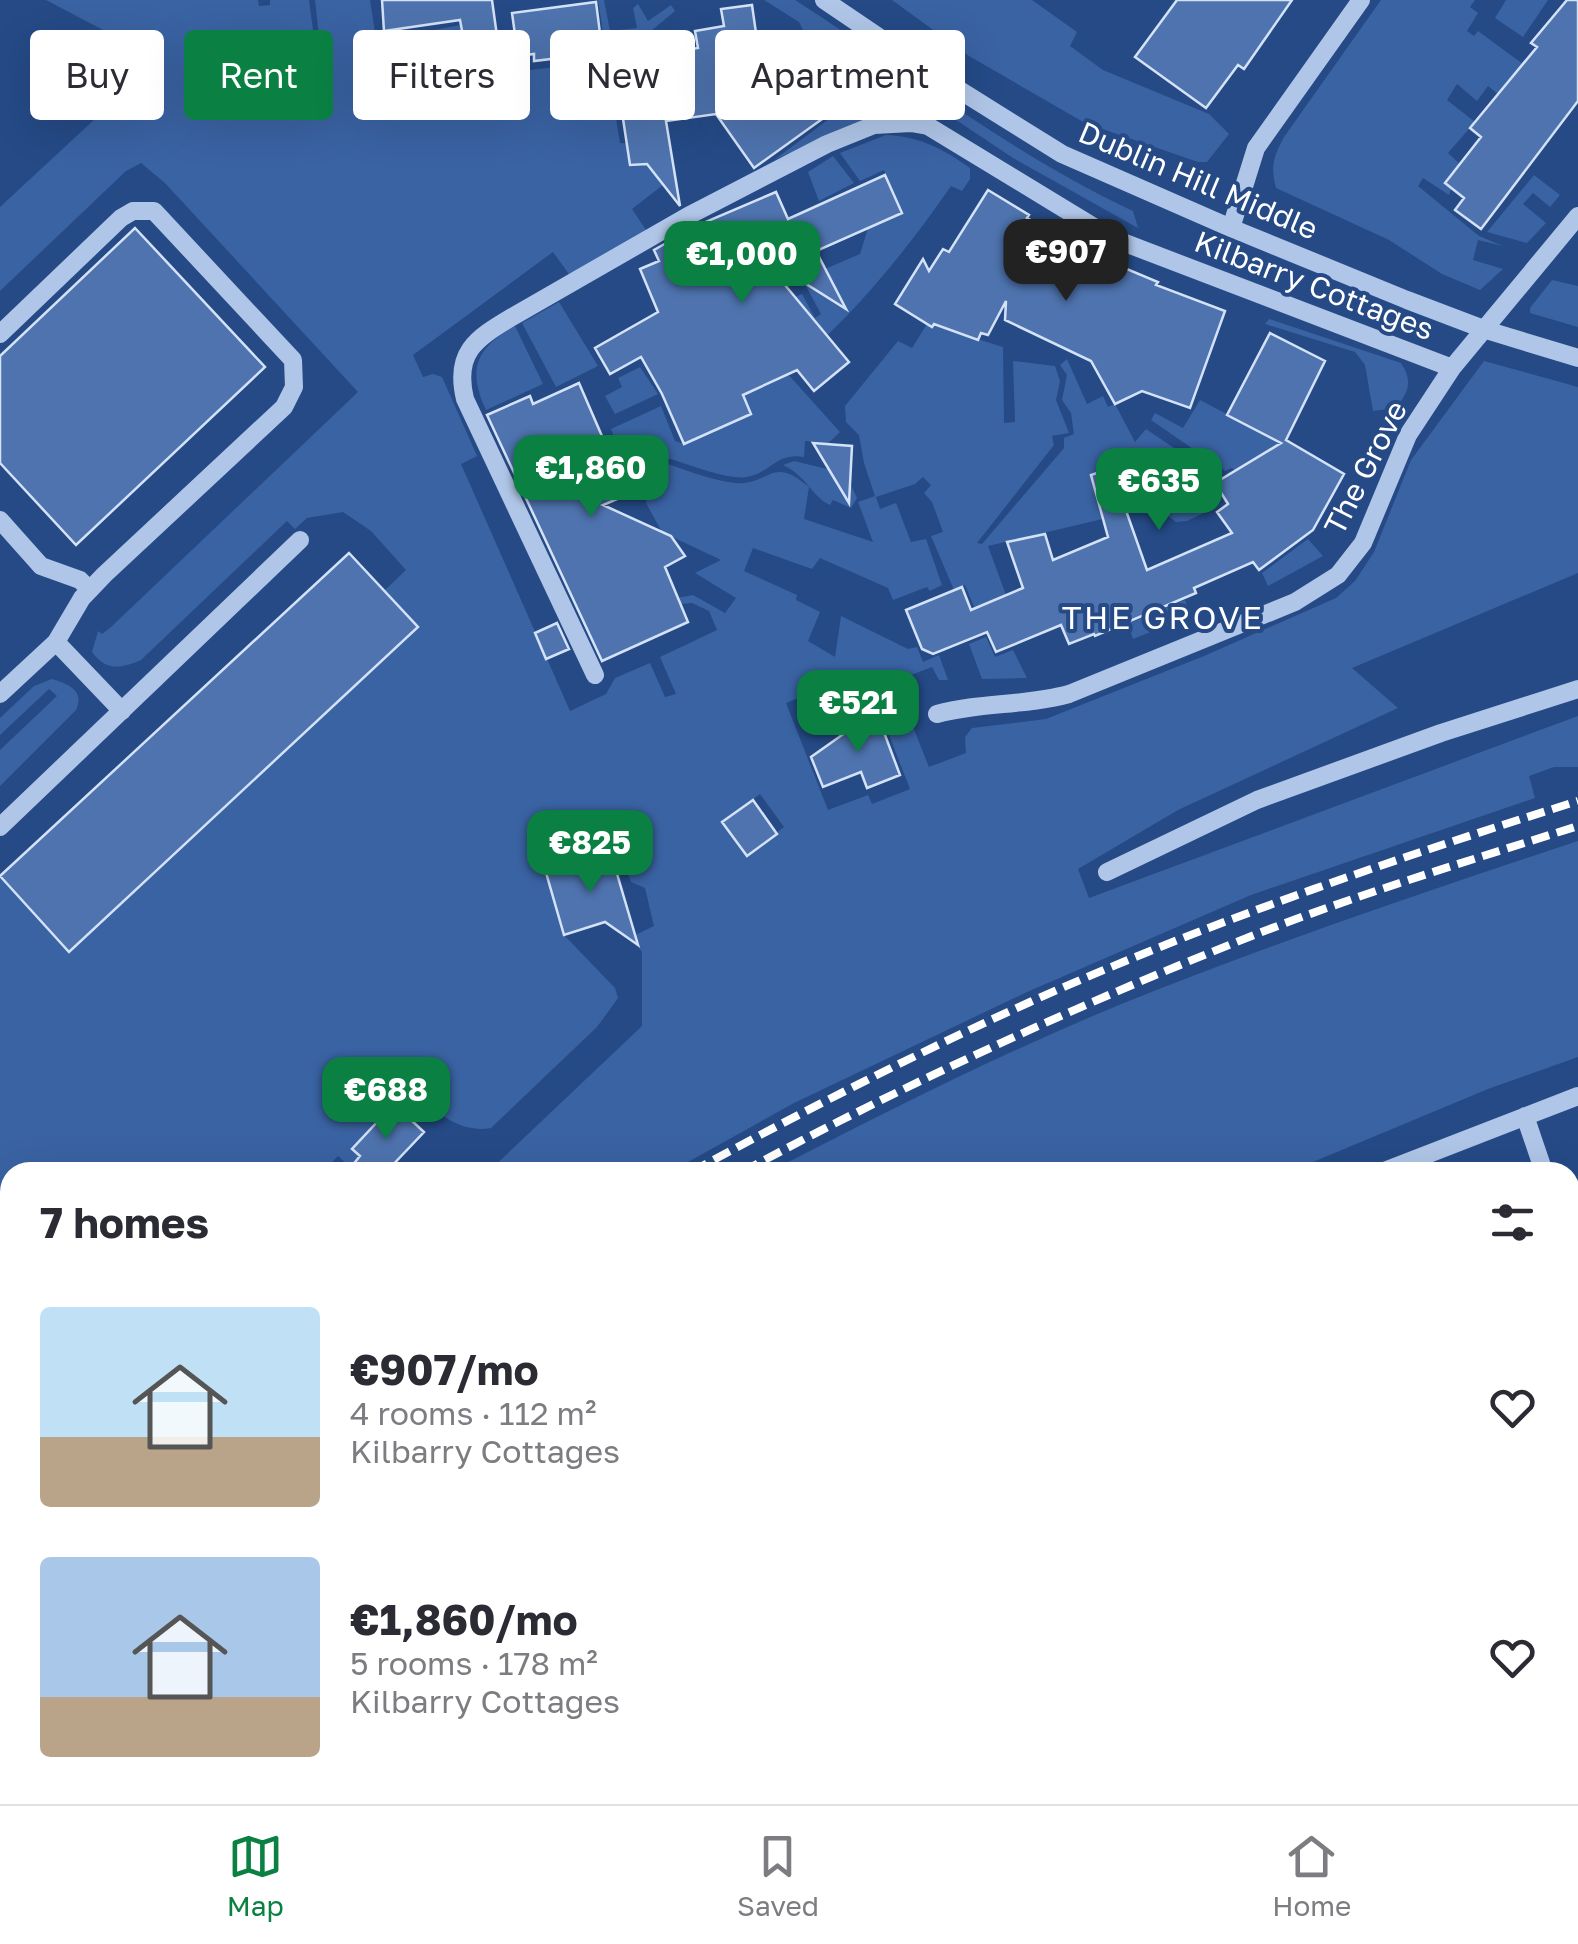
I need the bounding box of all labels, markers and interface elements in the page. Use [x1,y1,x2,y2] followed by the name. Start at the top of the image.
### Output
[30,30,164,120] chip: Buy
[184,30,333,120] chip: Rent
[353,30,530,120] chip: Filters
[550,30,695,120] chip: New
[715,30,965,120] chip: Apartment
[1073,113,1323,247] street label: Dublin Hill Middle
[1007,219,1125,304] pin: €907
[661,221,823,306] pin: €1,000
[1190,223,1439,347] street label: Kilbarry Cottages
[1025,232,1107,270] text: €907
[686,234,798,272] text: €1,000
[1316,395,1414,541] street label: The Grove
[510,435,672,520] pin: €1,860
[536,448,646,486] text: €1,860
[1100,448,1218,533] pin: €635
[1118,461,1200,499] text: €635
[1062,598,1264,636] district label: THE GROVE
[799,670,917,755] pin: €521
[819,683,897,721] text: €521
[531,810,649,895] pin: €825
[549,823,631,861] text: €825
[327,1057,445,1142] pin: €688
[344,1070,428,1108] text: €688
[1485,1195,1540,1250] icon: filters
[40,1197,209,1247] text: 7 homes
[350,1344,539,1394] text: €907/mo
[120,1347,240,1467] icon: home
[1485,1380,1540,1435] icon: heart
[350,1394,596,1432] text: 4 rooms · 112 m²
[350,1432,620,1470] text: Kilbarry Cottages
[350,1594,578,1644] text: €1,860/mo
[120,1597,240,1717] icon: home
[1485,1630,1540,1685] icon: heart
[350,1644,598,1682] text: 5 rooms · 178 m²
[350,1682,620,1720] text: Kilbarry Cottages
[227,1829,284,1922] tab: Map
[737,1829,819,1922] tab: Saved
[1272,1829,1351,1922] tab: Home

